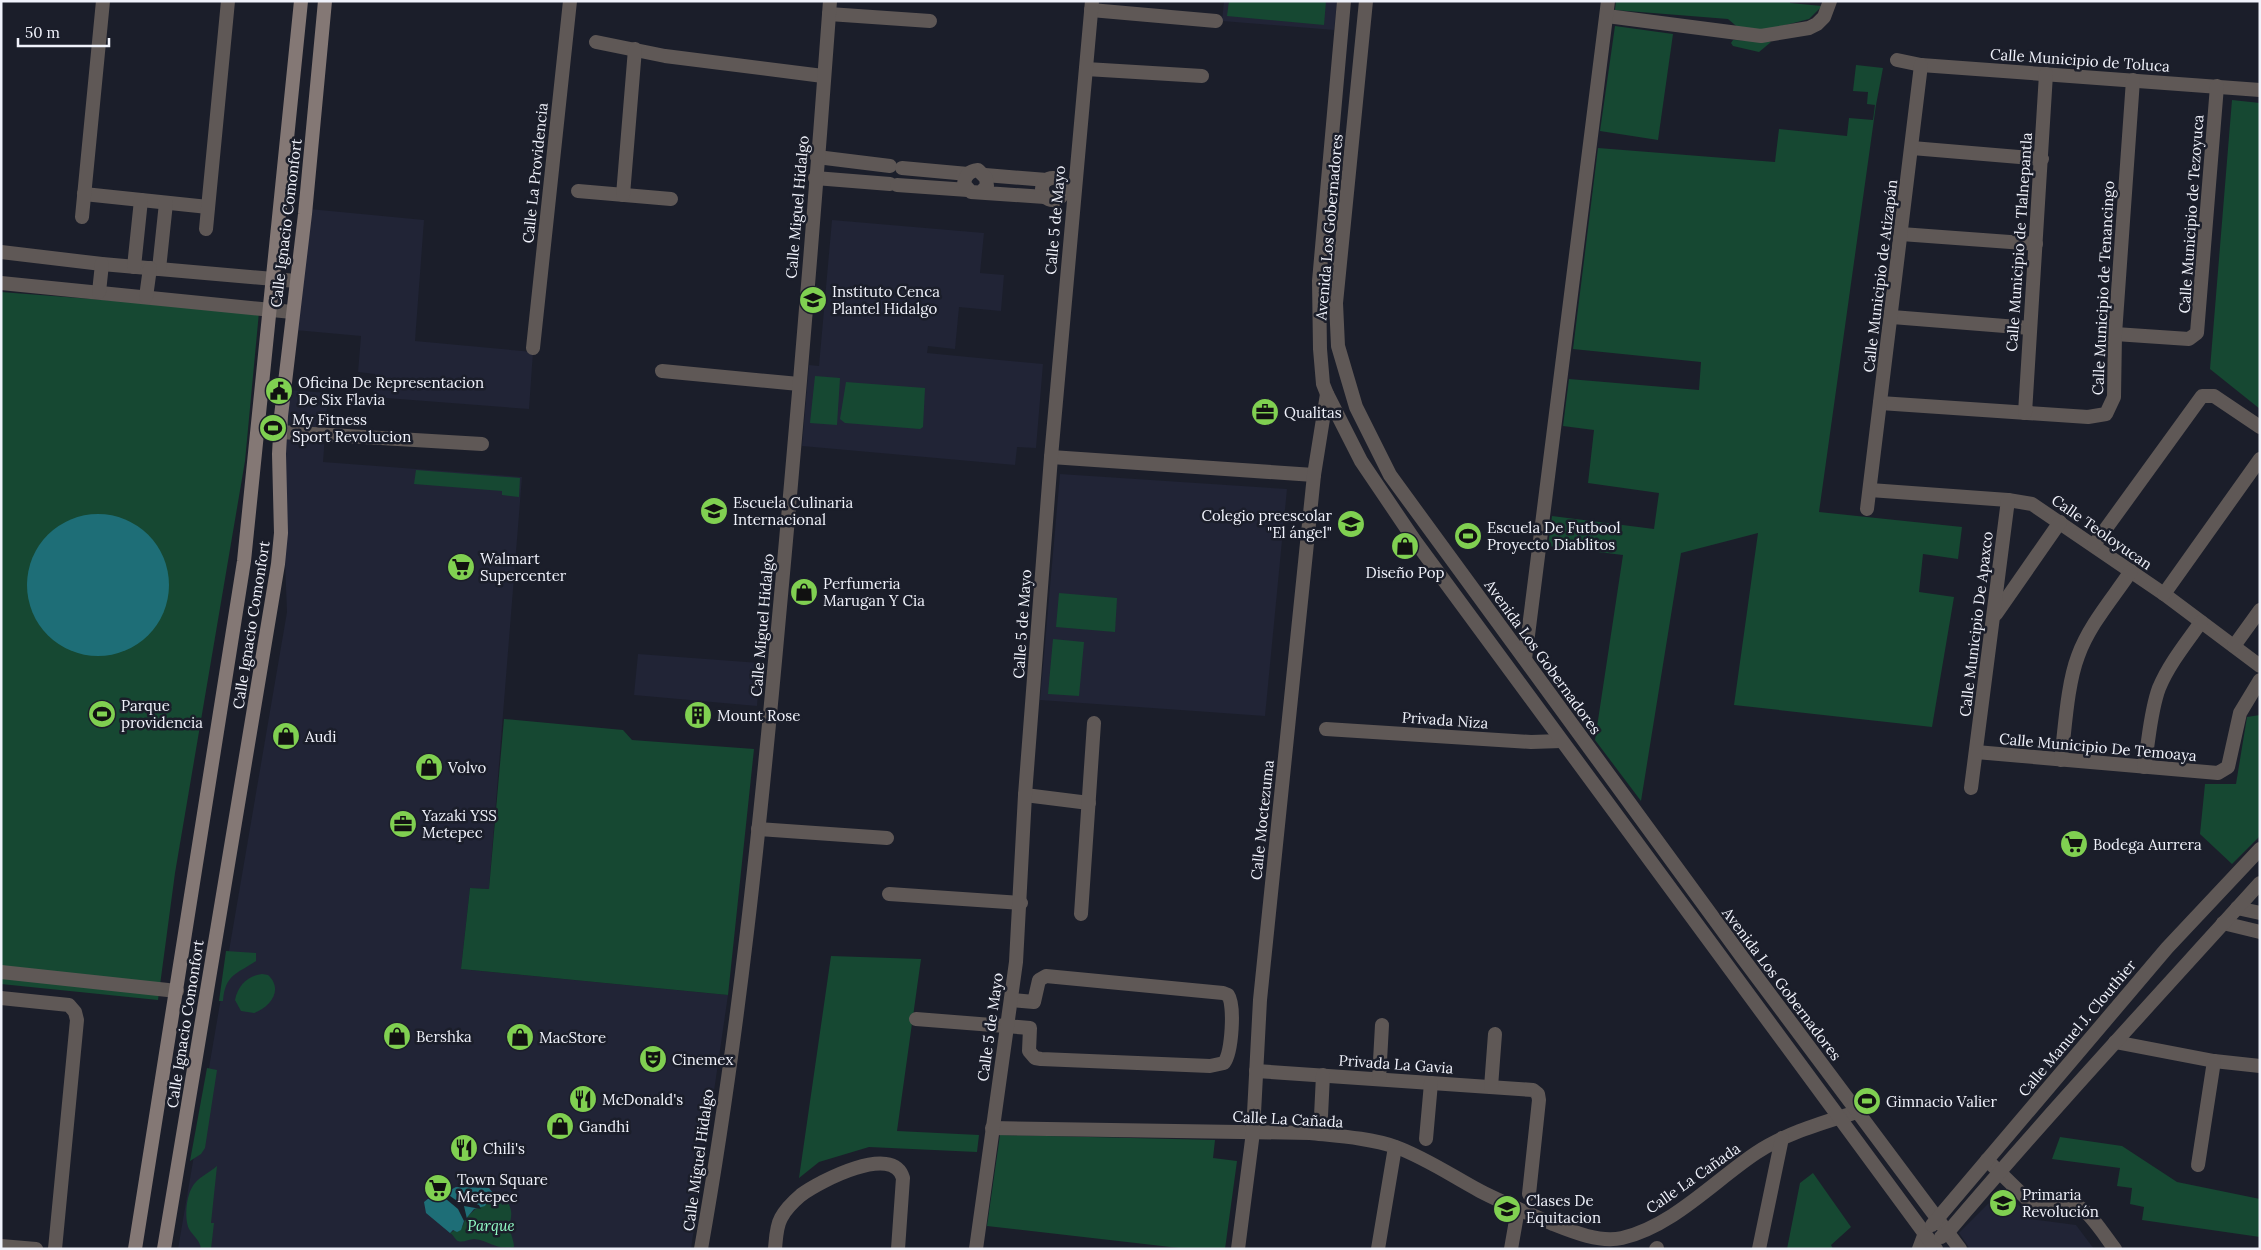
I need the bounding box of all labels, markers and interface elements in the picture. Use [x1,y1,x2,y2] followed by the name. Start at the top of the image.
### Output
[18,15,109,47] scale bar
[25,23,60,42] text: 50 m
[1990,44,2171,76] street label: Calle Municipio de Toluca
[518,102,552,244] street label: Calle La Providencia
[2175,114,2207,314] street label: Calle Municipio de Tezoyuca
[2002,132,2036,352] street label: Calle Municipio de Tlalnepantla
[1311,133,1347,322] street label: Avenida Los Gobernadores
[781,135,813,279] street label: Calle Miguel Hidalgo
[266,137,306,309] street label: Calle Ignacio Comonfort
[1041,164,1069,275] street label: Calle 5 de Mayo
[1859,178,1901,374] street label: Calle Municipio de Atizapán
[2088,180,2118,396] street label: Calle Municipio de Tenancingo
[832,282,940,318] place label: Instituto Cenca Plantel Hidalgo
[798,285,828,315] school or university icon: Instituto Cenca Plantel Hidalgo
[298,373,484,409] place label: Oficina De Representacion De Six Flavia
[264,376,294,406] public building icon: Oficina De Representacion De Six Flavia
[1250,397,1280,427] office icon: Qualitas
[1284,403,1342,422] place label: Qualitas
[292,410,411,446] place label: My Fitness Sport Revolucion
[258,413,288,443] sports icon: My Fitness Sport Revolucion
[2048,490,2156,574] street label: Calle Teoloyucan
[733,493,853,529] place label: Escuela Culinaria Internacional
[699,496,729,526] school or university icon: Escuela Culinaria Internacional
[1201,506,1333,542] place label: Colegio preescolar "El ángel"
[1336,509,1366,539] school or university icon: Colegio preescolar "El ángel"
[1487,518,1621,554] place label: Escuela De Futbool Proyecto Diablitos
[1453,521,1483,551] sports icon: Escuela De Futbool Proyecto Diablitos
[1955,530,1997,718] street label: Calle Municipio De Apaxco
[1390,531,1420,561] shop icon: Diseño Pop
[228,539,274,710] street label: Calle Ignacio Comonfort
[480,549,567,585] place label: Walmart Supercenter
[446,552,476,582] supermarket icon: Walmart Supercenter
[746,553,778,697] street label: Calle Miguel Hidalgo
[1366,563,1445,582] place label: Diseño Pop
[1009,568,1035,679] street label: Calle 5 de Mayo
[823,574,925,610] place label: Perfumeria Marugan Y Cia
[1480,575,1606,738] street label: Avenida Los Gobernadores
[789,577,819,607] shop icon: Perfumeria Marugan Y Cia
[121,696,203,732] place label: Parque providencia
[87,699,117,729] sports icon: Parque providencia
[683,700,713,730] building icon: Mount Rose
[717,706,800,725] place label: Mount Rose
[1401,708,1489,733] street label: Privada Niza
[271,721,301,751] shop icon: Audi
[304,727,337,746] place label: Audi
[1998,729,2198,765] street label: Calle Municipio De Temoaya
[414,752,444,782] shop icon: Volvo
[447,758,487,777] place label: Volvo
[1246,759,1278,881] street label: Calle Moctezuma
[421,806,497,842] place label: Yazaki YSS Metepec
[388,809,418,839] office icon: Yazaki YSS Metepec
[2059,829,2089,859] supermarket icon: Bodega Aurrera
[2093,835,2202,854] place label: Bodega Aurrera
[1718,903,1846,1064] street label: Avenida Los Gobernadores
[162,938,208,1109] street label: Calle Ignacio Comonfort
[2014,955,2140,1100] street label: Calle Manuel J. Clouthier
[973,971,1007,1083] street label: Calle 5 de Mayo
[382,1021,412,1051] shop icon: Bershka
[505,1022,535,1052] shop icon: MacStore
[416,1027,472,1046] place label: Bershka
[539,1028,606,1047] place label: MacStore
[638,1044,668,1074] theatre icon: Cinemex
[672,1050,733,1069] place label: Cinemex
[1338,1051,1454,1077] street label: Privada La Gavia
[568,1084,598,1114] restaurant icon: McDonald's
[1852,1086,1882,1116] sports icon: Gimnacio Valier
[679,1087,717,1232] street label: Calle Miguel Hidalgo
[602,1090,683,1109] place label: McDonald's
[1886,1092,1997,1111] place label: Gimnacio Valier
[1232,1107,1344,1131] street label: Calle La Cañada
[545,1111,575,1141] shop icon: Gandhi
[579,1117,629,1136] place label: Gandhi
[449,1133,479,1163] restaurant icon: Chili's
[1642,1138,1744,1218] street label: Calle La Cañada
[483,1139,525,1158] place label: Chili's
[457,1170,548,1206] place label: Town Square Metepec
[423,1173,453,1203] supermarket icon: Town Square Metepec
[2022,1185,2099,1221] place label: Primaria Revolución
[1988,1188,2018,1218] school or university icon: Primaria Revolución
[1526,1191,1601,1227] place label: Clases De Equitacion
[1492,1194,1522,1224] school or university icon: Clases De Equitacion
[467,1216,515,1235] park label: Parque

